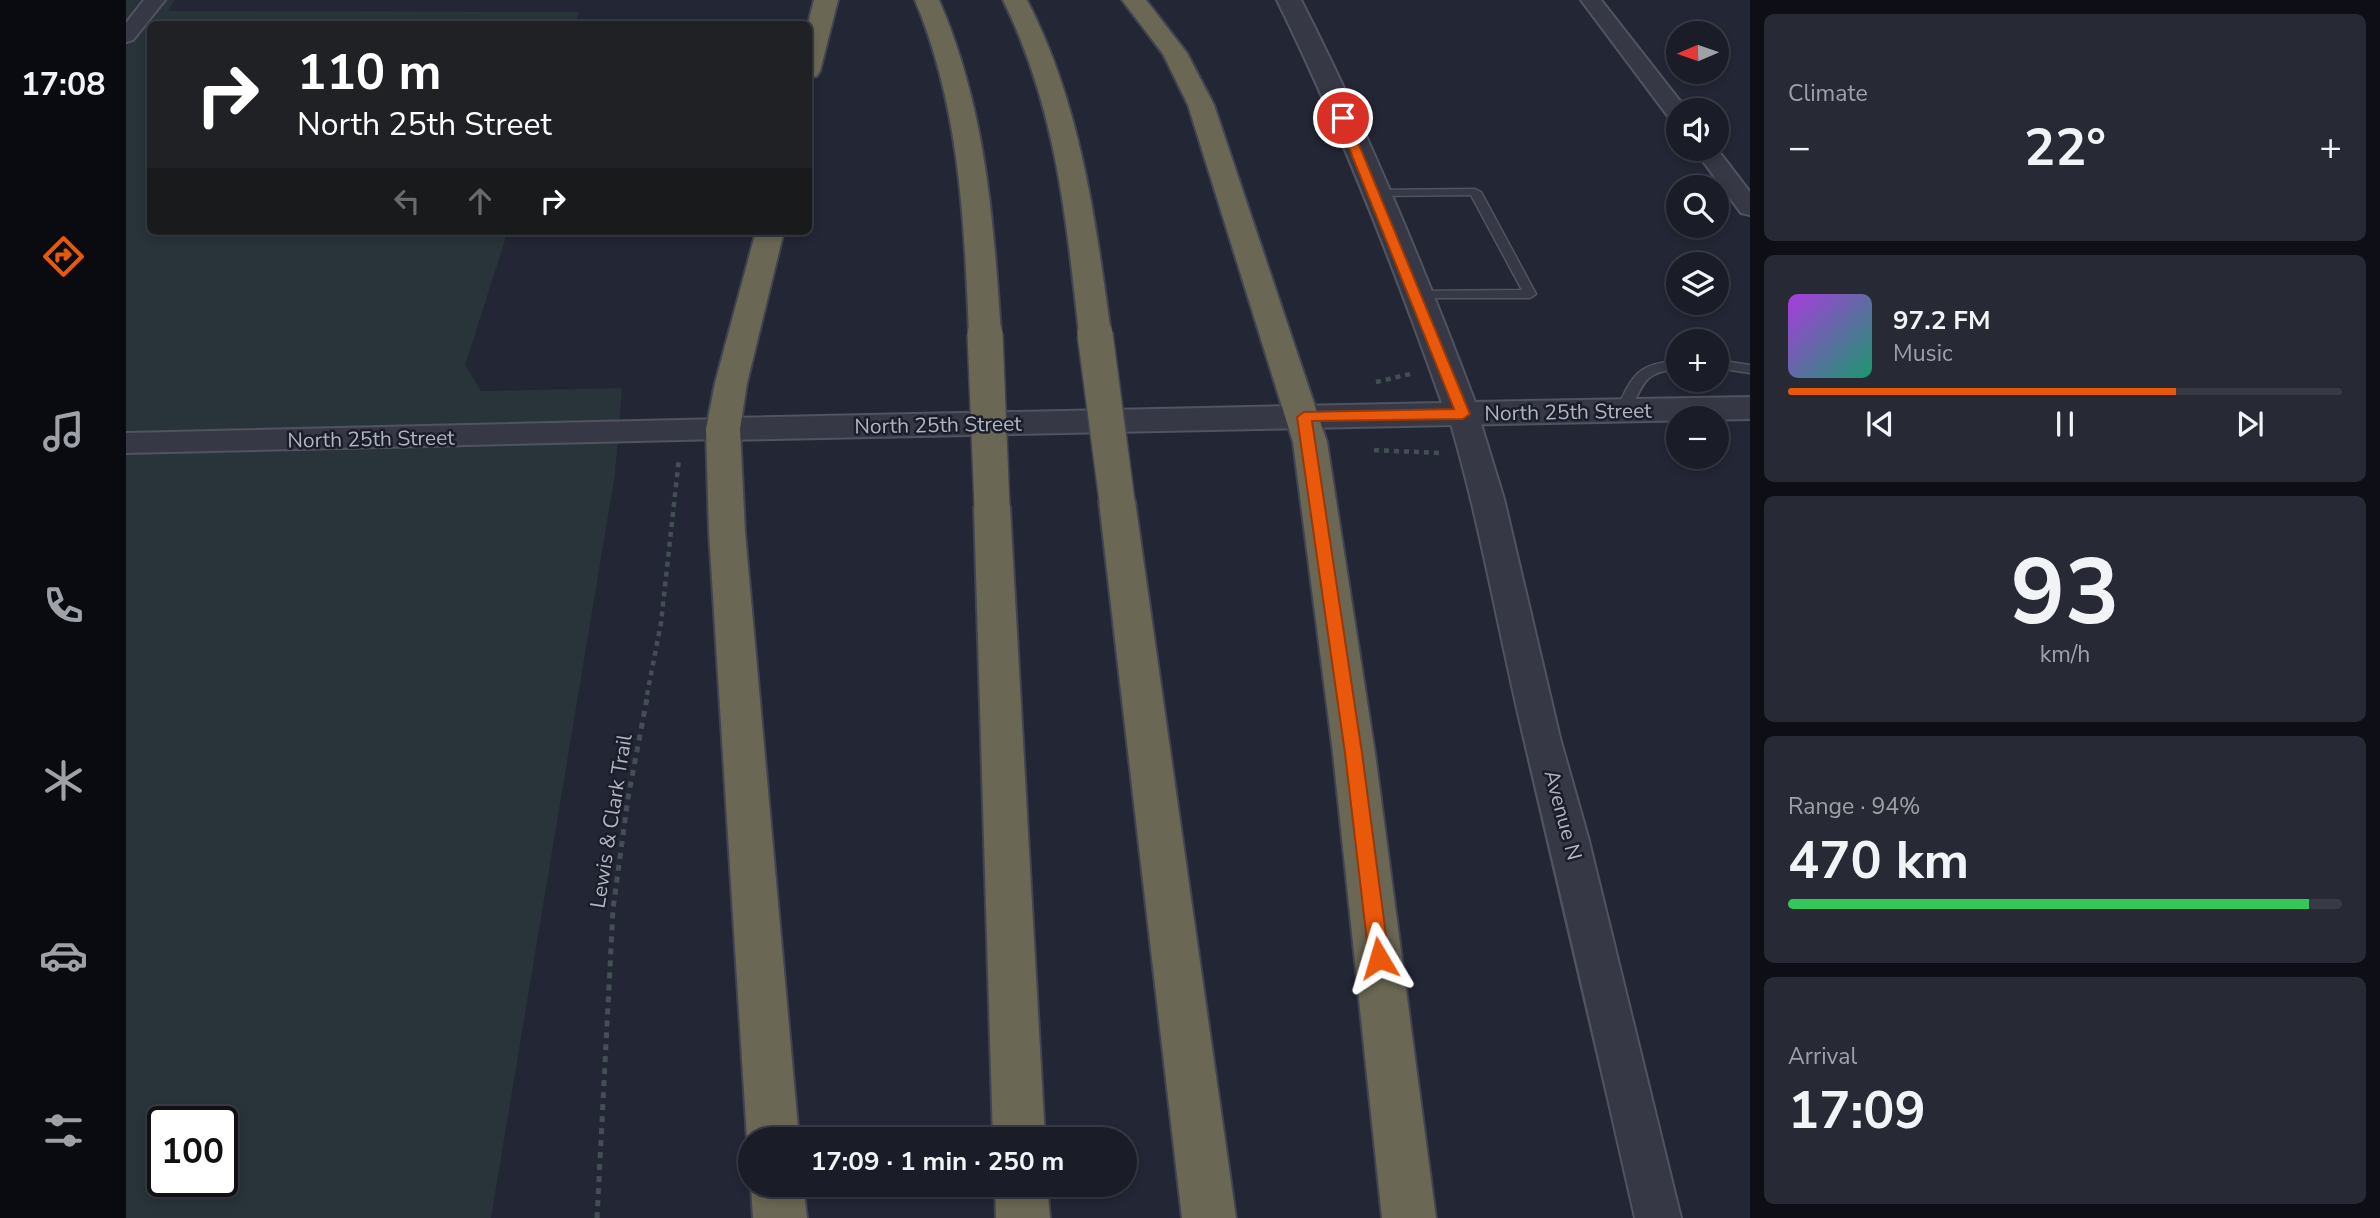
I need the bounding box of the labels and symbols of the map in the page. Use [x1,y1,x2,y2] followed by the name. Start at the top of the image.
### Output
[1666,21,1729,84] north arrow
[1313,88,1373,148] pin
[1484,397,1652,427] street label: North 25th Street
[854,410,1022,440] street label: North 25th Street
[287,424,455,454] street label: North 25th Street
[583,731,639,910] street label: Lewis & Clark Trail
[1538,767,1588,863] street label: Avenue N
[1342,921,1416,995] position arrow
[147,1106,238,1197] speed limit sign: 100

